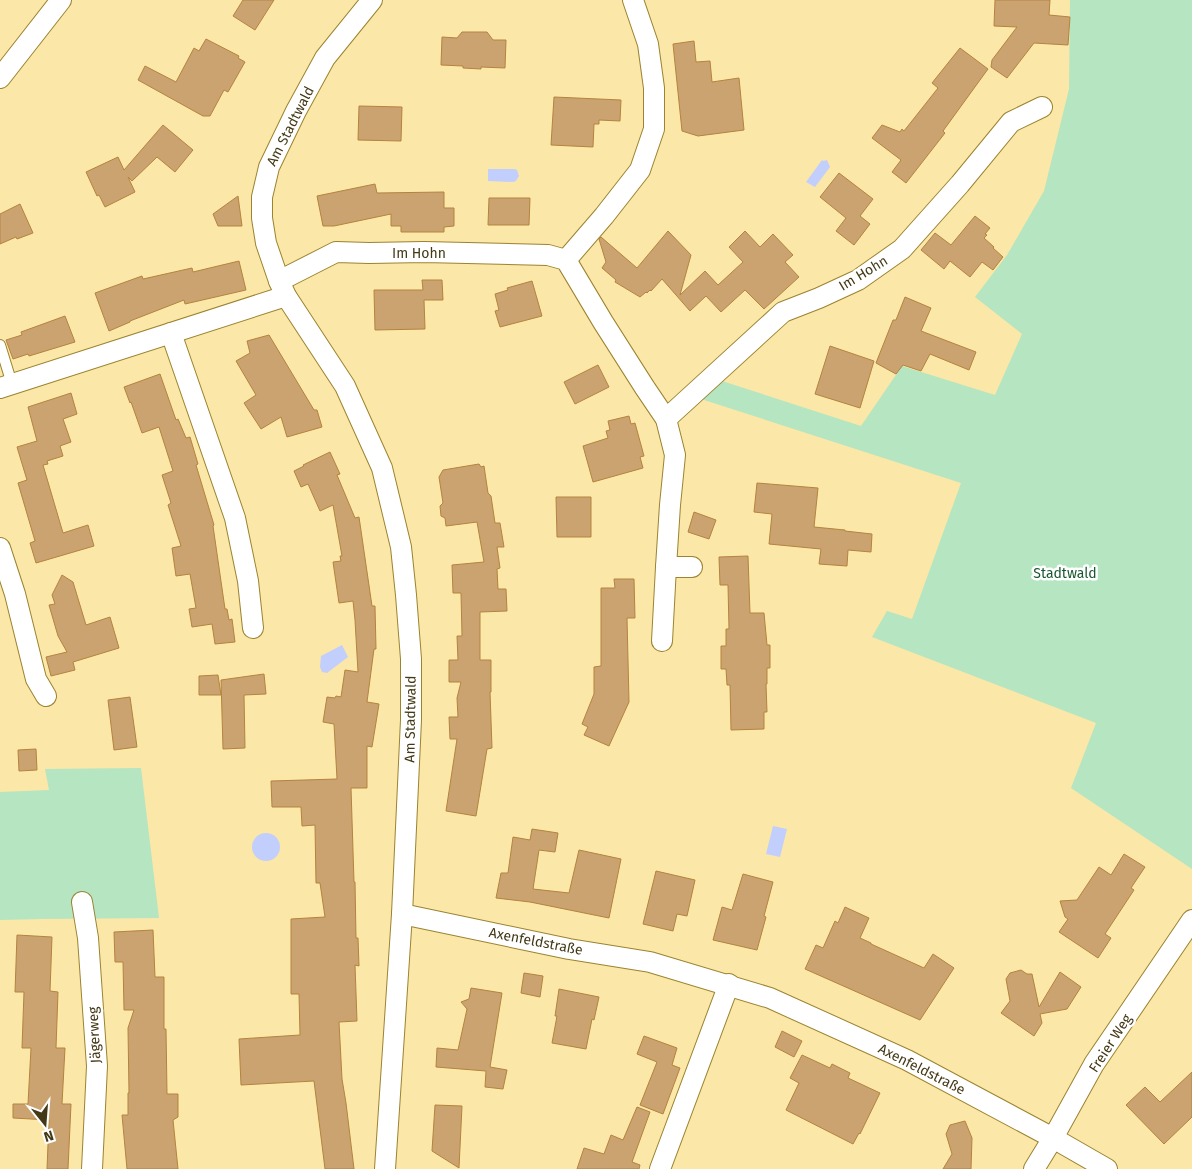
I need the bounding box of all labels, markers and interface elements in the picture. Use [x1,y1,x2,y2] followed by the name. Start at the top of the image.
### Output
[263,84,318,169] street label: Am Stadtwald
[392,245,446,262] street label: Im Hohn
[836,252,891,295] street label: Im Hohn
[1033,565,1097,582] park label: Stadtwald
[401,675,420,763] street label: Am Stadtwald
[488,924,584,959] street label: Axenfeldstraße
[84,1005,104,1064] street label: Jägerweg
[1085,1010,1136,1076] street label: Freier Weg
[876,1040,968,1099] street label: Axenfeldstraße
[20,1099,70,1149] north arrow
[42,1126,56,1145] text: N

